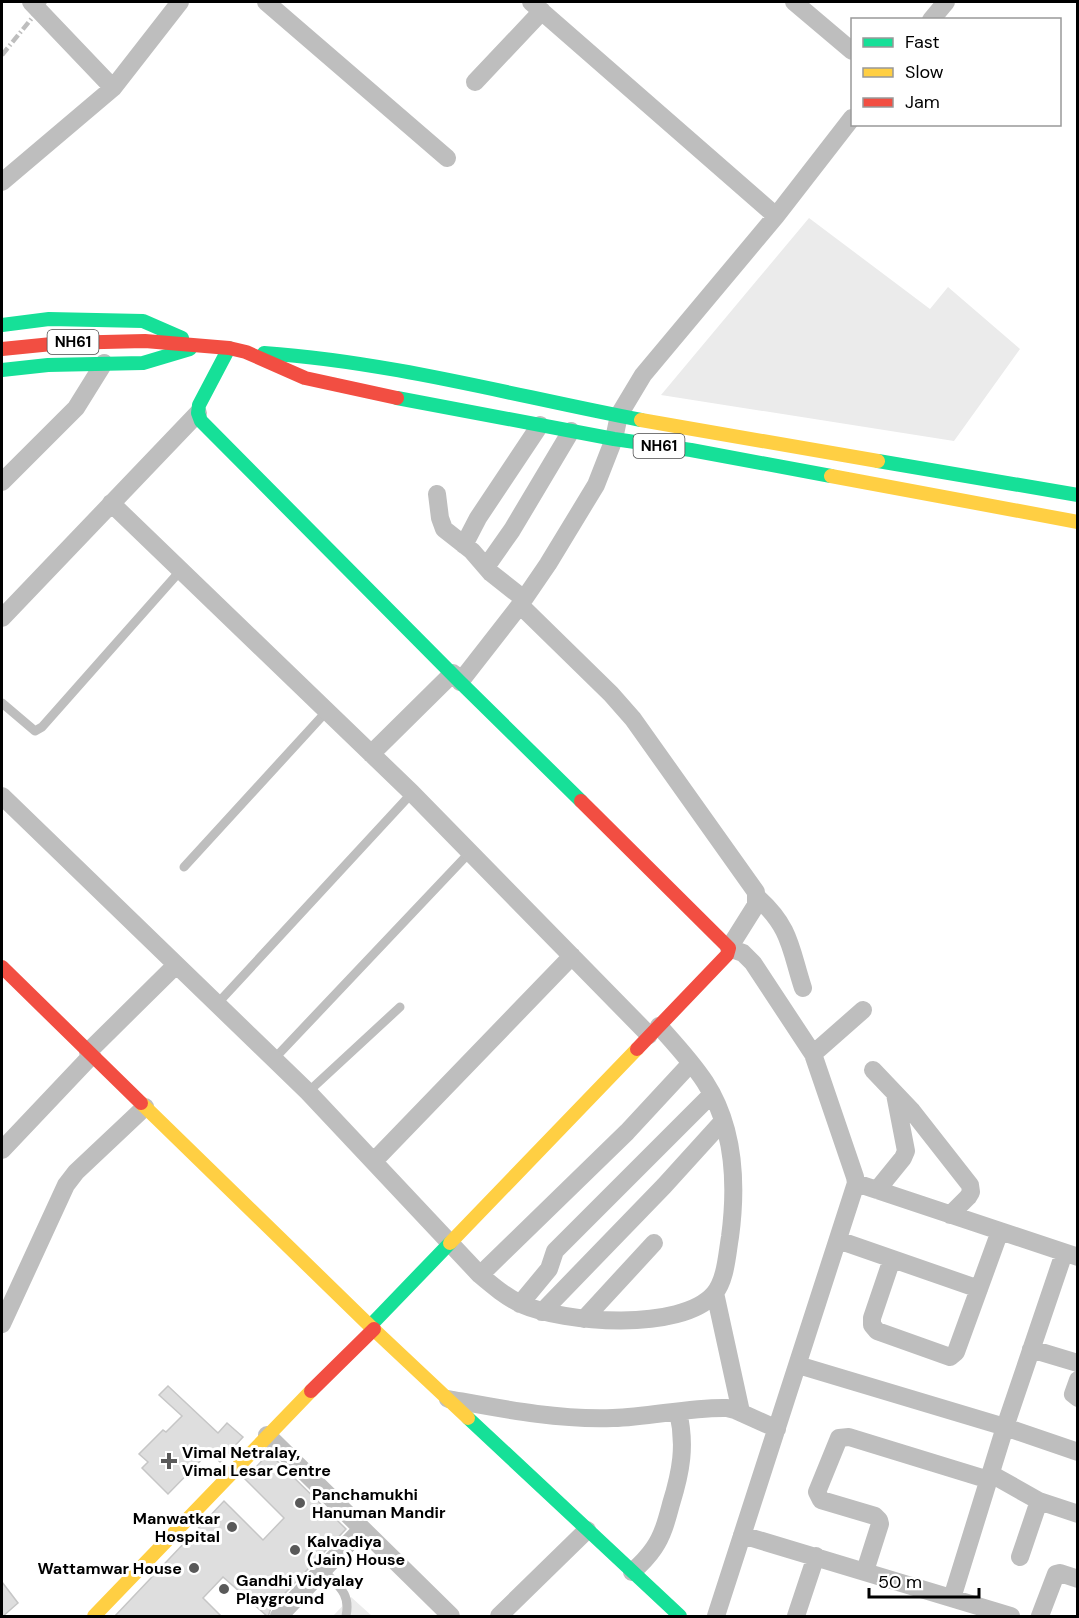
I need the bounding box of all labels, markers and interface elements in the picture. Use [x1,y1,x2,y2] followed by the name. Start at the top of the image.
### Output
[851,18,1061,126] legend
[905,30,940,54] text: Fast
[905,60,944,84] text: Slow
[905,90,940,114] text: Jam
[48,330,98,354] road number: NH61
[634,434,684,458] road number: NH61
[182,1442,331,1481] place label: Vimal Netralay, Vimal Lesar Centre
[160,1452,178,1470] marker: Vimal Netralay, Vimal Lesar Centre
[312,1484,446,1523] place label: Panchamukhi Hanuman Mandir
[293,1496,307,1510] marker: Panchamukhi Hanuman Mandir
[133,1508,220,1547] place label: Manwatkar Hospital
[225,1520,239,1534] marker: Manwatkar Hospital
[307,1531,405,1570] place label: Kalvadiya (Jain) House
[288,1543,302,1557] marker: Kalvadiya (Jain) House
[38,1558,182,1579] place label: Wattamwar House
[187,1561,201,1575] marker: Wattamwar House
[869,1561,978,1599] scale bar
[236,1570,364,1609] place label: Gandhi Vidyalay Playground
[878,1570,922,1594] text: 50 m
[217,1582,231,1596] marker: Gandhi Vidyalay Playground

